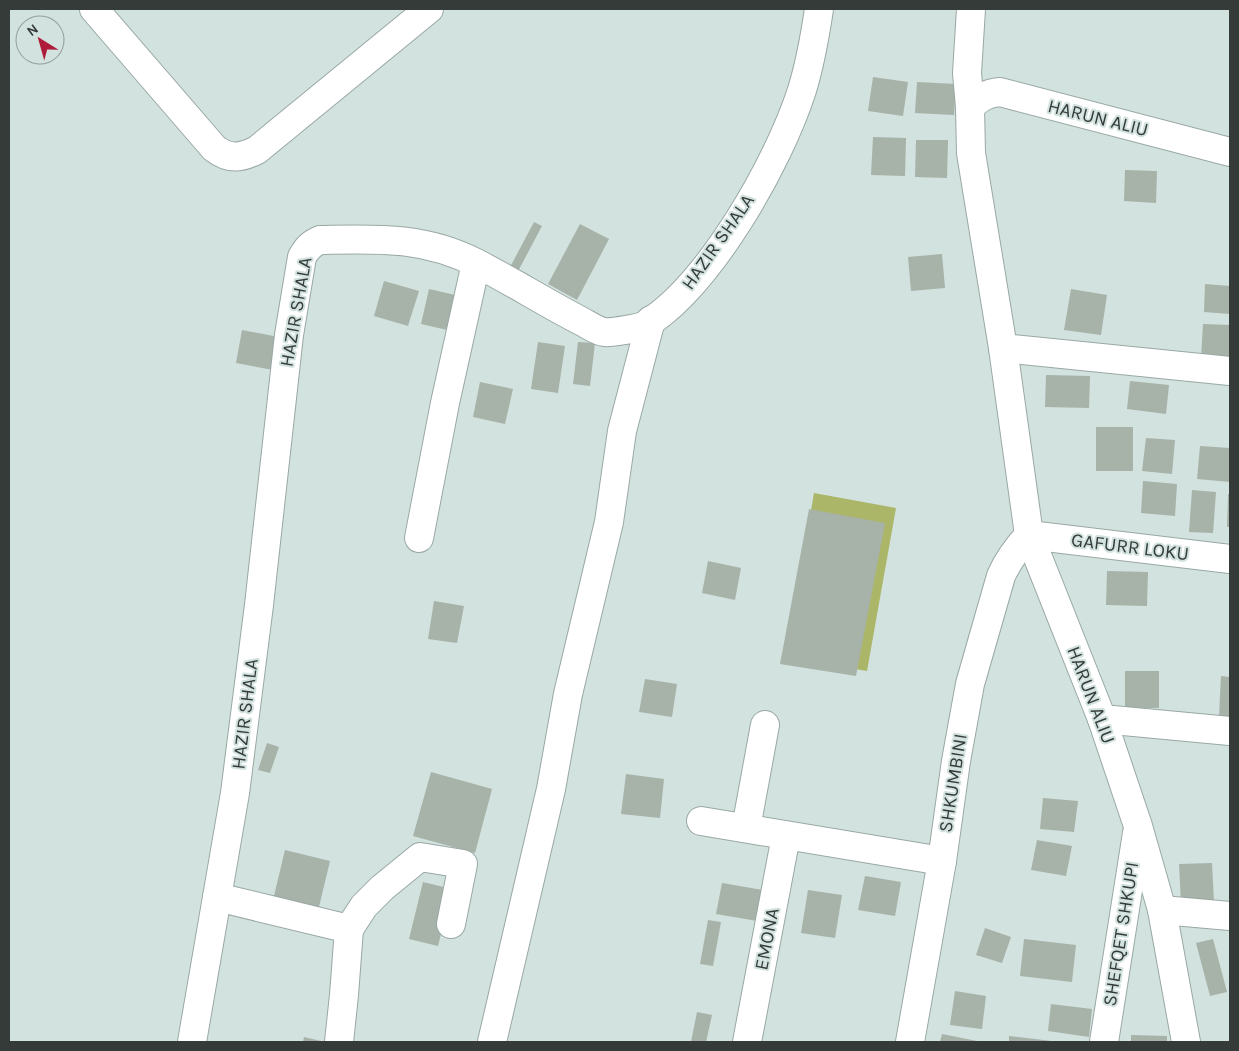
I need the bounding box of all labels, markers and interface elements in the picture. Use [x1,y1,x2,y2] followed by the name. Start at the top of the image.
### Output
[15,15,65,65] north arrow
[23,20,42,40] text: N
[1046,95,1150,141] street label: HARUN ALIU
[677,190,759,294] street label: HAZIR SHALA
[276,255,317,369] street label: HAZIR SHALA
[1070,529,1190,565] street label: GAFURR LOKU
[1062,643,1120,747] street label: HARUN ALIU
[227,657,263,771] street label: HAZIR SHALA
[934,732,972,834] street label: SHKUMBINI
[1099,860,1143,1008] street label: SHEFQET SHKUPI
[750,906,784,972] street label: EMONA

